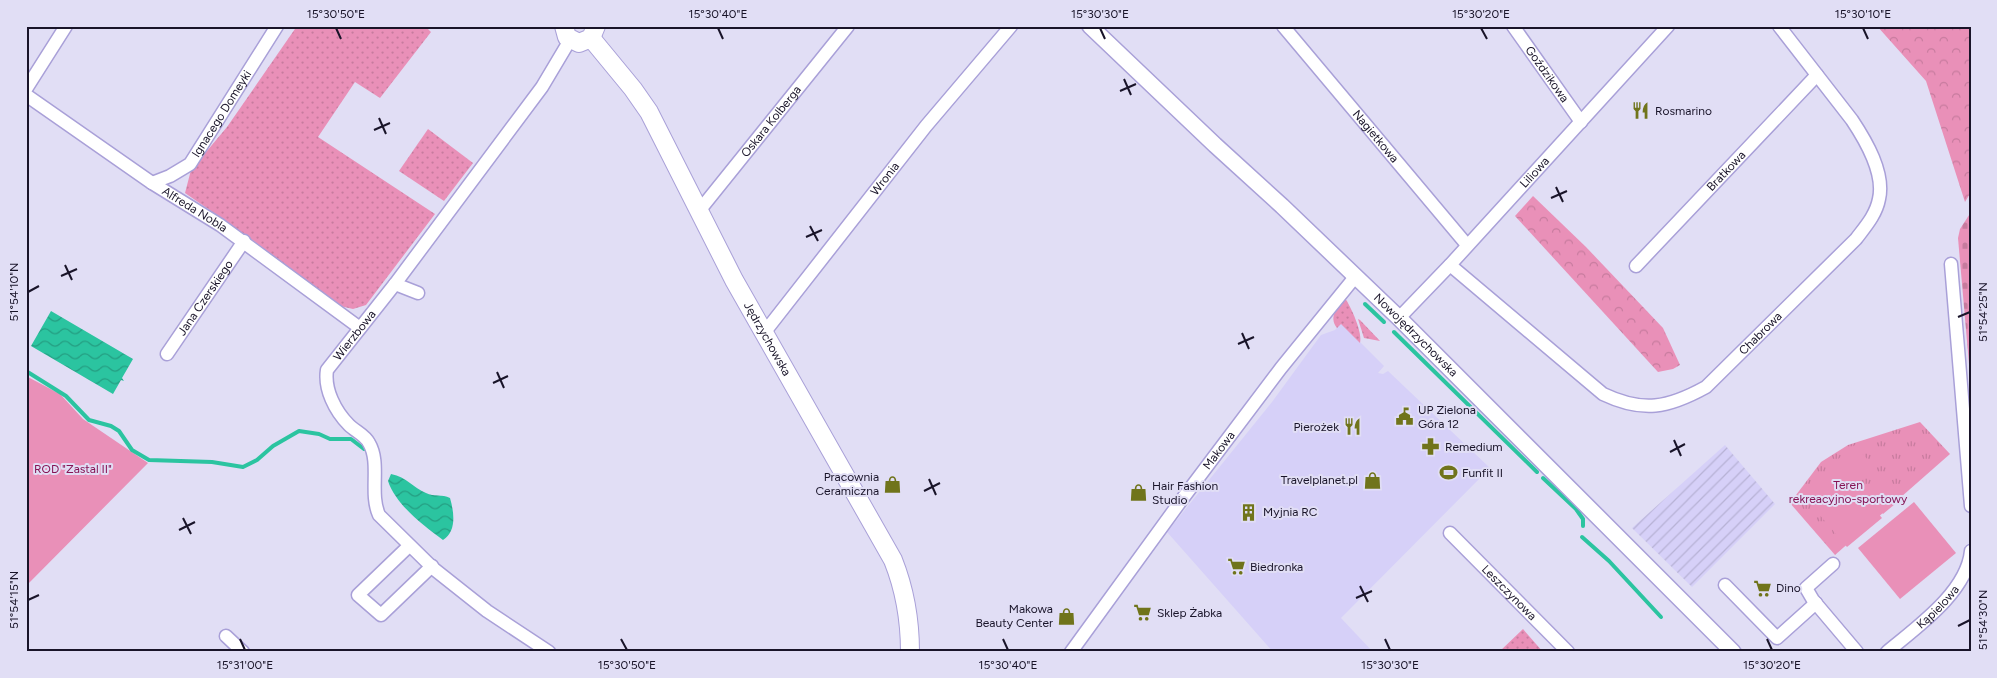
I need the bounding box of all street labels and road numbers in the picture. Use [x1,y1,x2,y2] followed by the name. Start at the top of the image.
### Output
[1522,43,1572,105] street label: Goździkowa
[189,68,254,160] street label: Ignacego Domeyki
[738,83,804,160] street label: Oskara Kolberga
[1350,107,1402,165] street label: Nagietkowa
[1704,148,1748,194] street label: Bratkowa
[1517,154,1552,191] street label: Liliowa
[868,159,902,198] street label: Wronia
[160,184,230,235] street label: Alfreda Nobla
[175,257,236,338] street label: Jana Czerskiego
[1371,291,1460,379] street label: Nowojędrzychowska
[741,299,794,378] street label: Jędrzychowska
[330,307,379,363] street label: Wierzbowa
[1736,309,1785,358] street label: Chabrowa
[1200,429,1238,472] street label: Makowa
[1479,562,1539,623] street label: Leszczynowa
[1914,583,1962,632] street label: Kąpielowa

